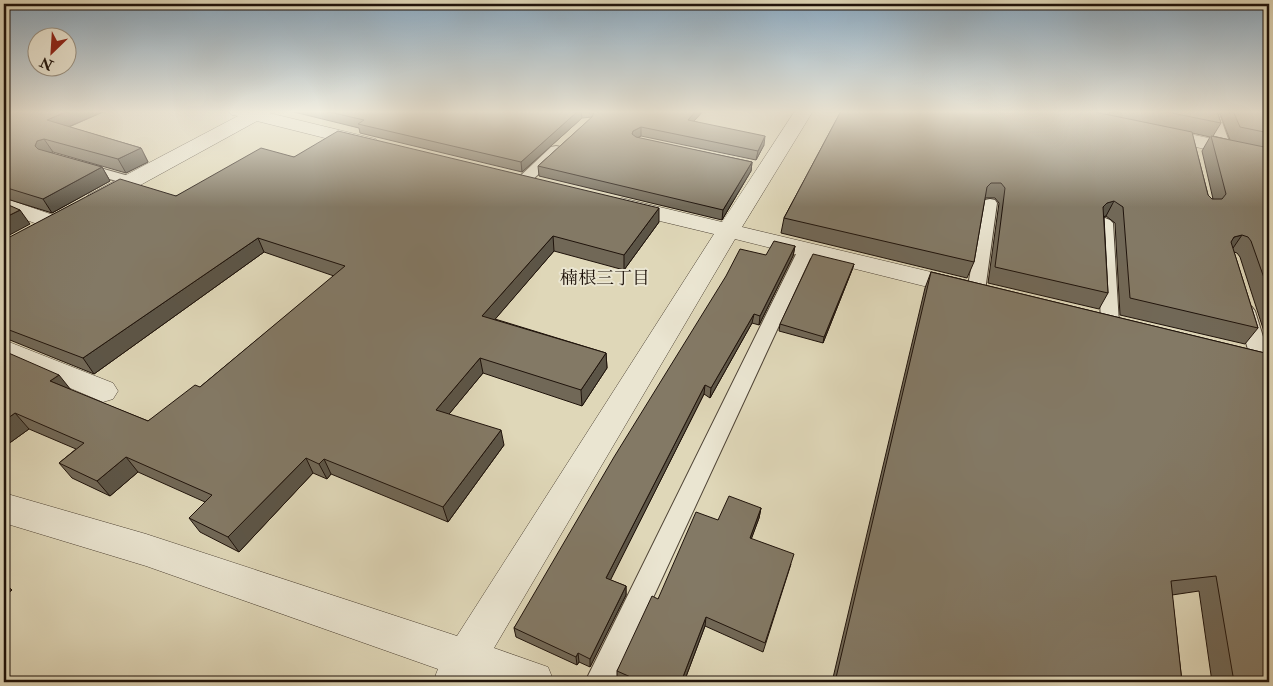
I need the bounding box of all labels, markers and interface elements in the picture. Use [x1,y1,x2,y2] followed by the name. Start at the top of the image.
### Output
[28,28,78,78] north arrow
[37,53,57,74] text: N
[560,267,650,290] district label: 楠根三丁目

